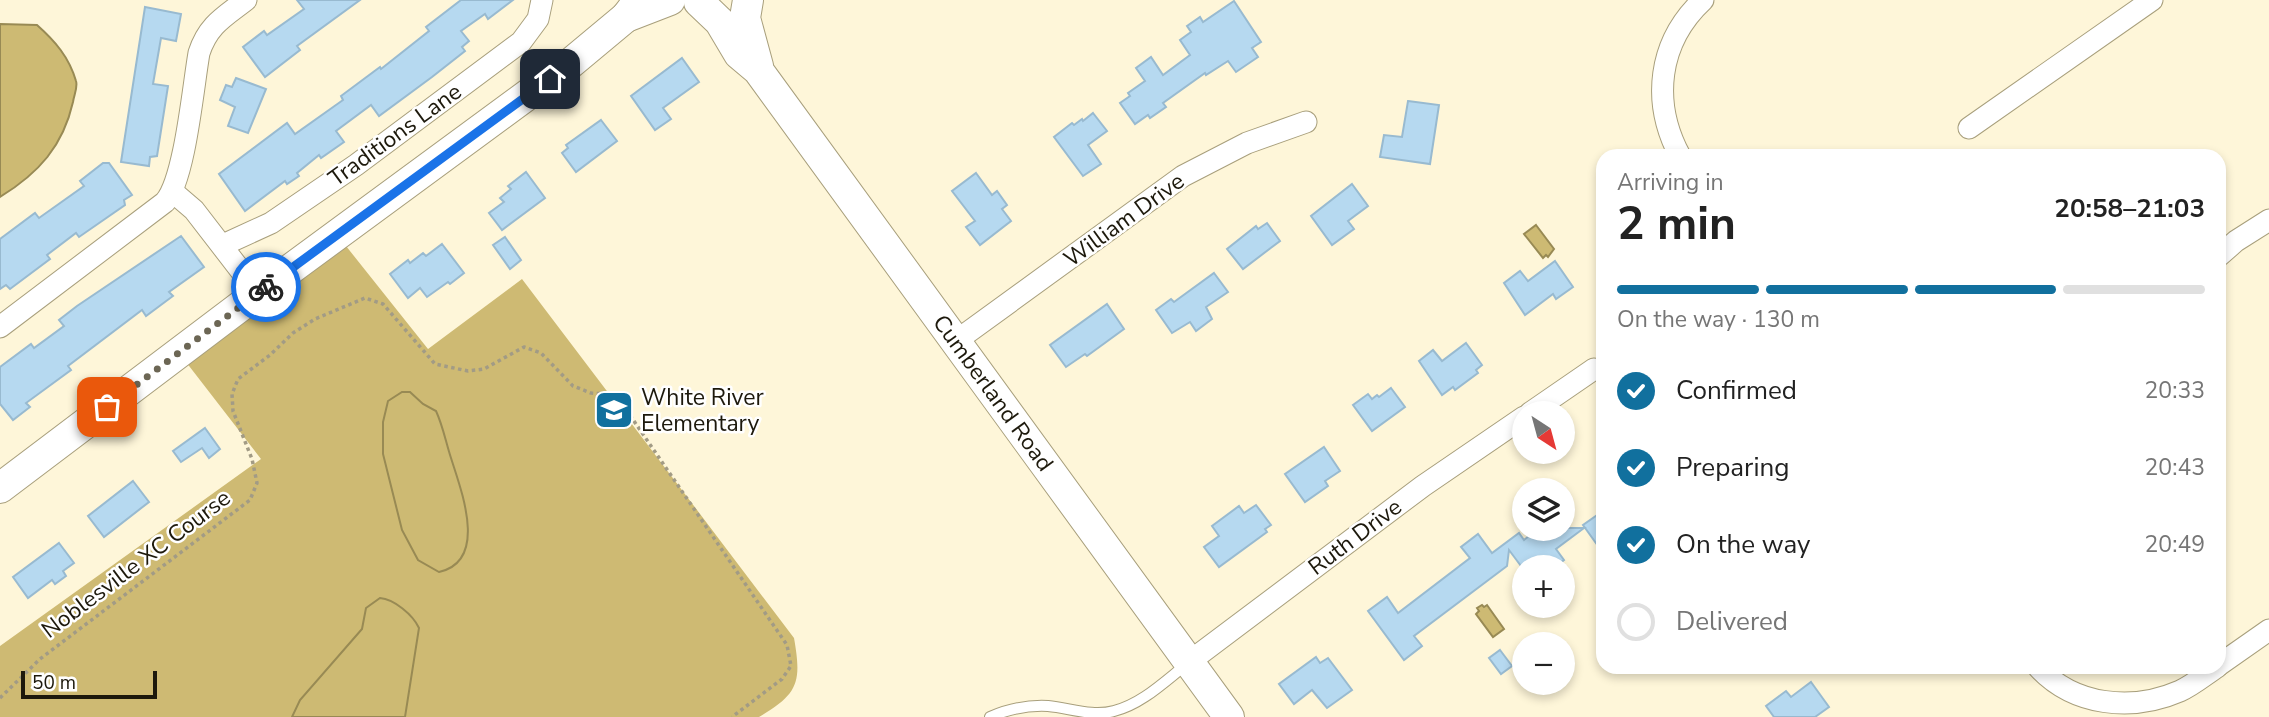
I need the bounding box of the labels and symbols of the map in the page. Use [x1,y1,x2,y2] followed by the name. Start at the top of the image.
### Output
[520,49,580,109] pin
[322,76,468,194] street label: Traditions Lane
[1057,166,1191,274] street label: William Drive
[231,252,301,322] courier
[926,308,1060,478] street label: Cumberland Road
[77,377,137,437] pin
[641,382,764,439] place label: White River Elementary
[593,389,635,431] school or university icon: White River Elementary
[1512,401,1575,464] north arrow
[35,483,237,645] street label: Noblesville XC Course
[1302,492,1408,582] street label: Ruth Drive
[21,668,158,700] scale bar

